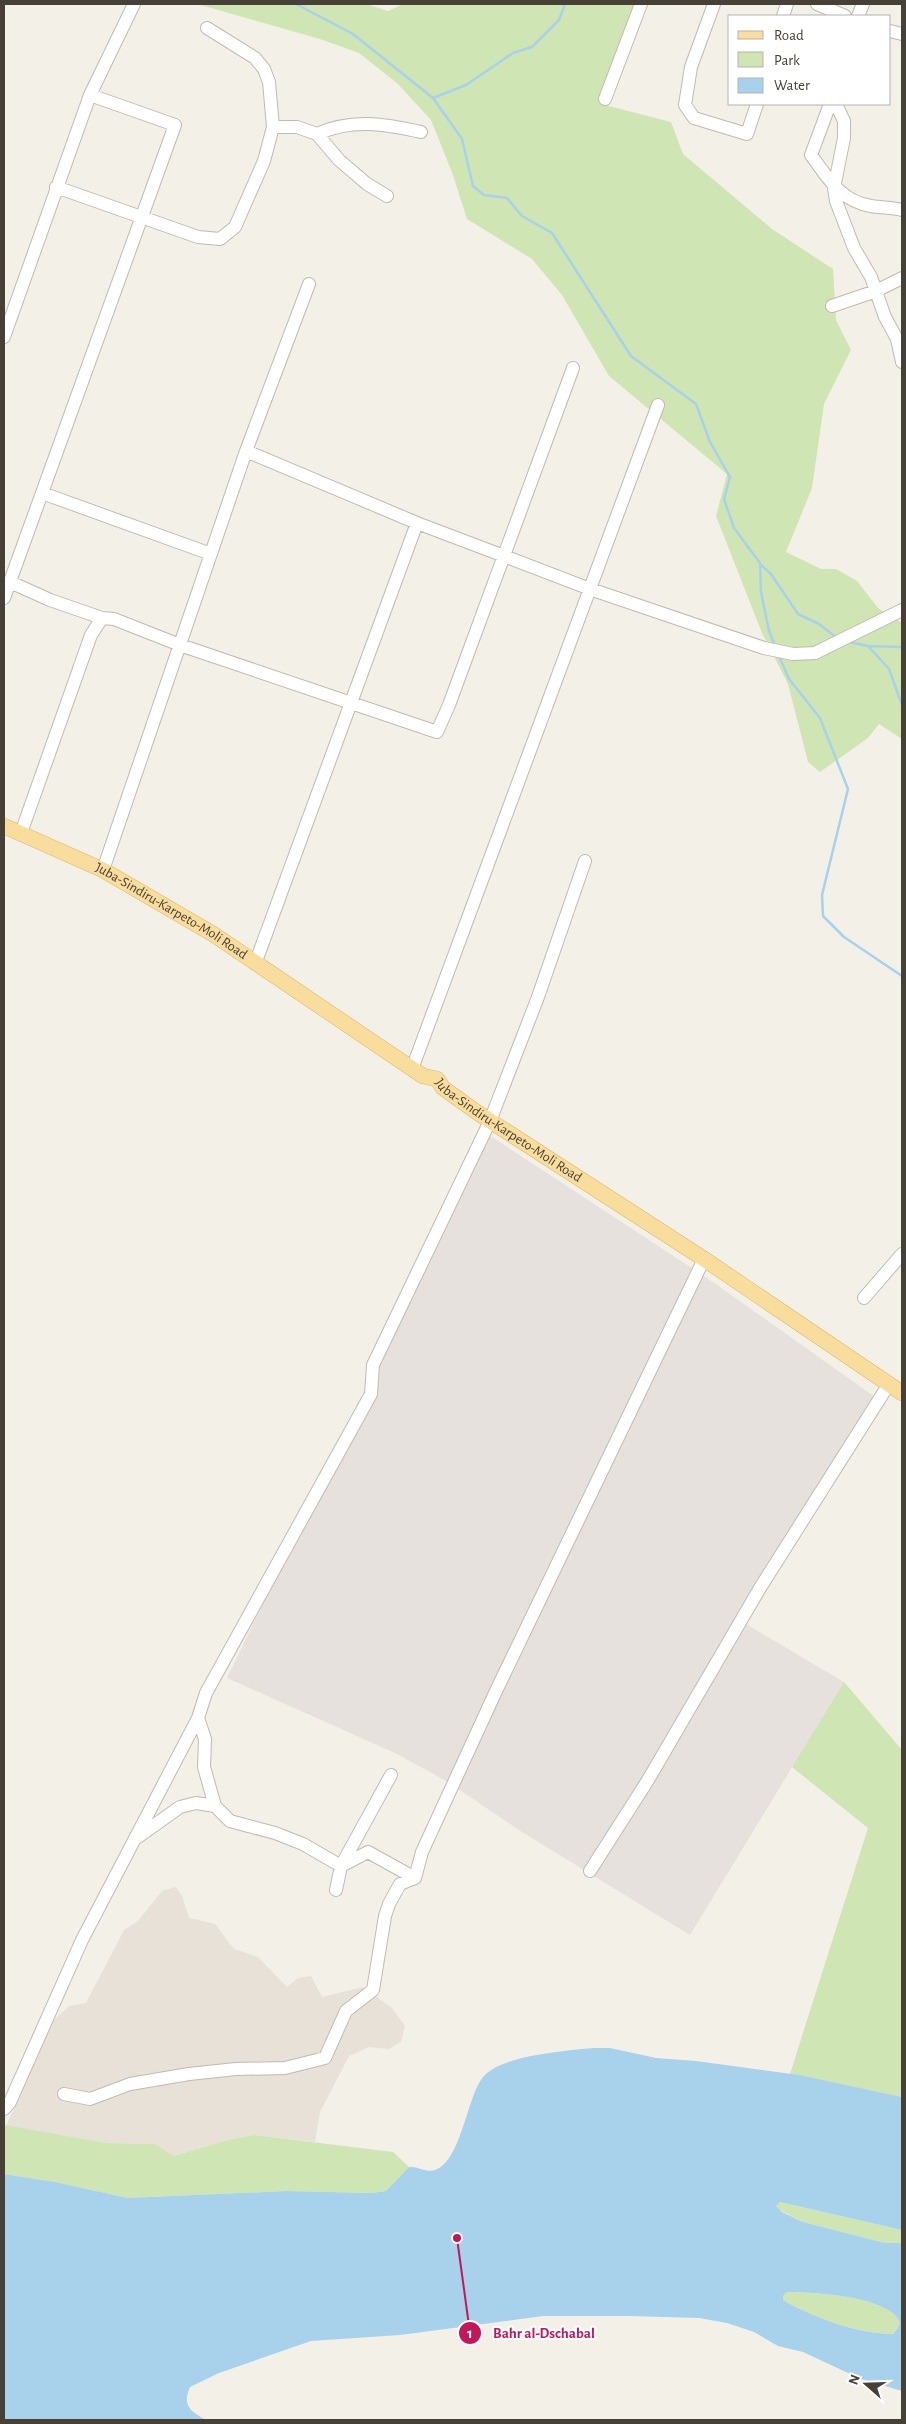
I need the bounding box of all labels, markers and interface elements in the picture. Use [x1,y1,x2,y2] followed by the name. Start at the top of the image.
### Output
[728,15,891,105] legend
[774,28,804,43] text: Road
[774,53,800,68] text: Park
[774,78,810,93] text: Water
[93,861,250,962] street label: Juba-Sindiru-Karpeto-Moli Road
[432,1076,584,1185] street label: Juba-Sindiru-Karpeto-Moli Road
[458,2318,605,2348] callout: Bahr al-Dschabal
[467,2326,473,2341] text: 1
[493,2326,595,2341] text: Bahr al-Dschabal
[841,2359,891,2409] north arrow
[846,2373,863,2387] text: N

